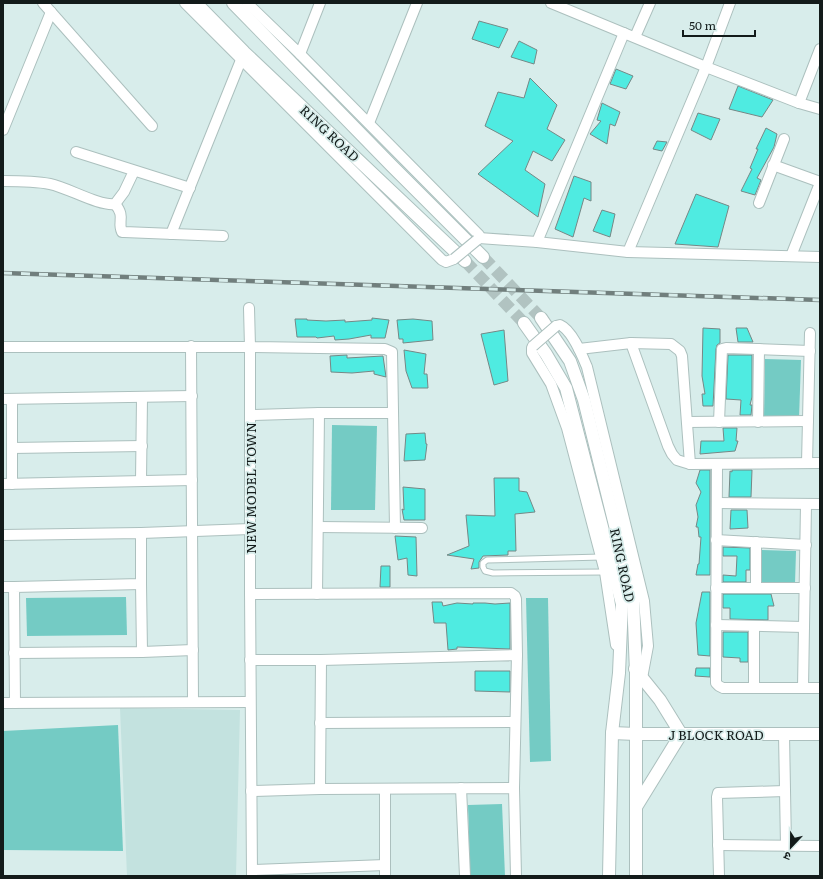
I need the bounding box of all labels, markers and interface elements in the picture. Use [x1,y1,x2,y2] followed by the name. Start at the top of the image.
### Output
[683,12,755,38] scale bar
[689,16,716,34] text: 50 m
[296,100,364,166] street label: RING ROAD
[241,422,260,554] street label: NEW MODEL TOWN
[606,526,640,604] street label: RING ROAD
[668,725,764,744] street label: J BLOCK ROAD
[771,827,811,867] north arrow
[780,848,793,866] text: उ

